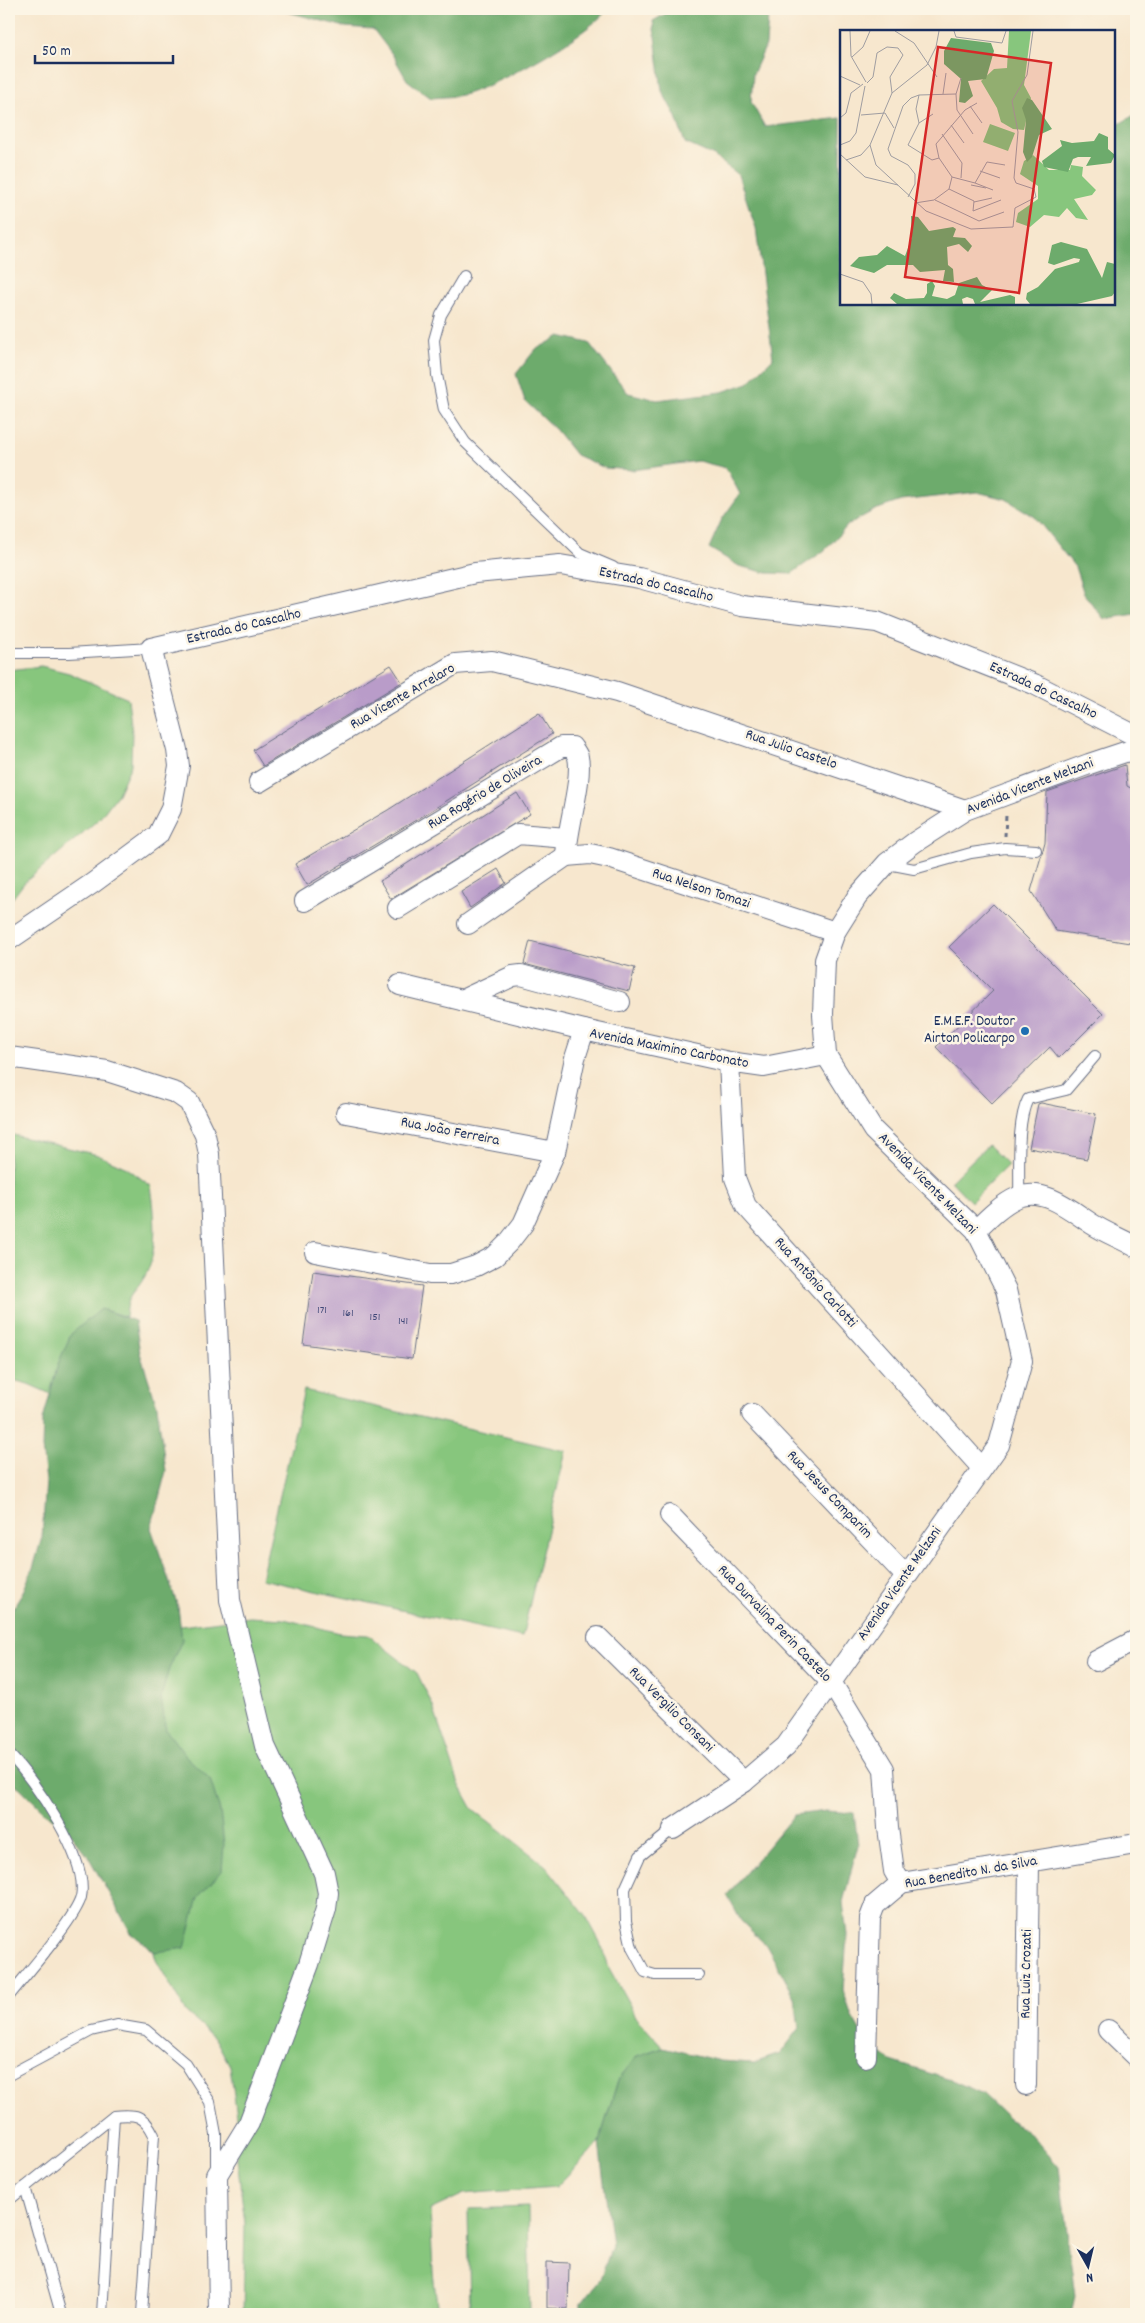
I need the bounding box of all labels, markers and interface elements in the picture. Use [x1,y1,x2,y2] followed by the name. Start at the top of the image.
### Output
[840,30,1115,305] inset map
[35,32,172,64] scale bar
[42,41,71,63] text: 50 m
[597,561,716,609] street label: Estrada do Cascalho
[185,603,304,651] street label: Estrada do Cascalho
[985,656,1101,726] street label: Estrada do Cascalho
[346,658,460,736] street label: Rua Vicente Arrelaro
[742,724,840,776] street label: Rua Julio Castelo
[424,750,547,836] street label: Rua Rogério de Oliveira
[963,753,1097,821] street label: Avenida Vicente Melzani
[649,863,753,915] street label: Rua Nelson Tomazi
[924,1011,1015,1050] place label: E.M.E.F. Doutor Airton Policarpo
[587,1023,751,1075] street label: Avenida Maximino Carbonato
[1019,1025,1031,1037] marker: E.M.E.F. Doutor Airton Policarpo
[399,1112,502,1153] street label: Rua João Ferreira
[872,1128,982,1240] street label: Avenida Vicente Melzani
[768,1233,862,1333] street label: Rua Antônio Carlotti
[317,1302,327,1319] house number: 171
[342,1305,354,1322] house number: 161
[370,1309,380,1326] house number: 151
[398,1313,408,1330] house number: 141
[781,1446,877,1544] street label: Rua Jesus Comparim
[852,1522,948,1645] street label: Avenida Vicente Melzani
[712,1560,836,1688] street label: Rua Durvalina Perin Castelo
[623,1662,719,1758] street label: Rua Vergilio Consani
[903,1850,1040,1895] street label: Rua Benedito N. da Silva
[1015,1929,1039,2019] street label: Rua Luiz Crozati
[1062,2240,1112,2290] north arrow
[1085,2267,1094,2287] text: N

